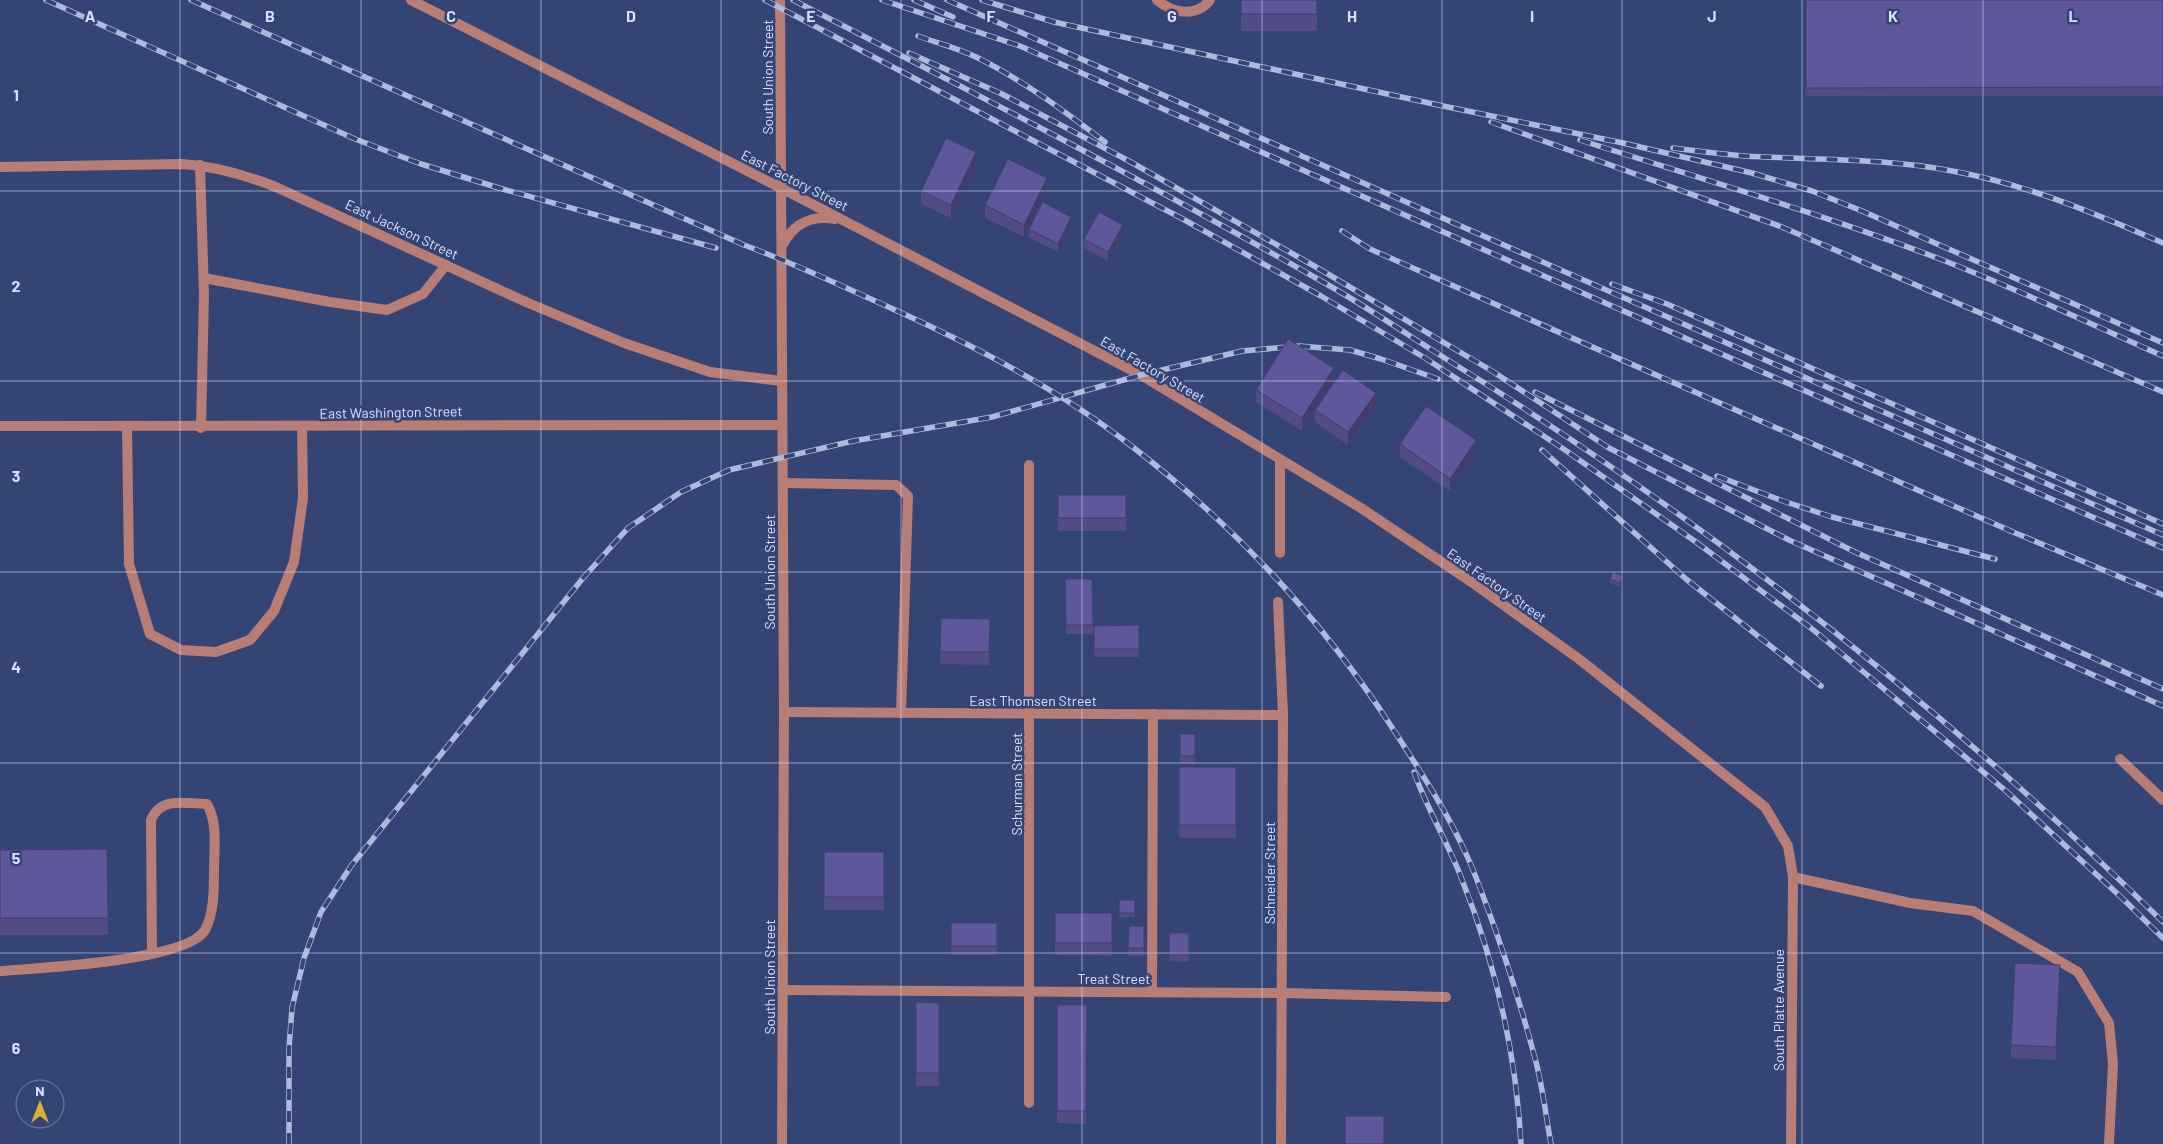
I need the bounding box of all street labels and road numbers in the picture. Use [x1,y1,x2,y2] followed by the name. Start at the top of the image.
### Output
[759,19,776,135] street label: South Union Street
[739,146,851,214] street label: East Factory Street
[343,195,461,263] street label: East Jackson Street
[1098,332,1208,406] street label: East Factory Street
[319,402,463,422] street label: East Washington Street
[761,514,778,630] street label: South Union Street
[1444,544,1550,626] street label: East Factory Street
[969,692,1097,709] street label: East Thomsen Street
[1008,733,1025,835] street label: Schurman Street
[1261,822,1278,924] street label: Schneider Street
[761,919,778,1035] street label: South Union Street
[1770,949,1787,1071] street label: South Platte Avenue
[1078,970,1150,987] street label: Treat Street

